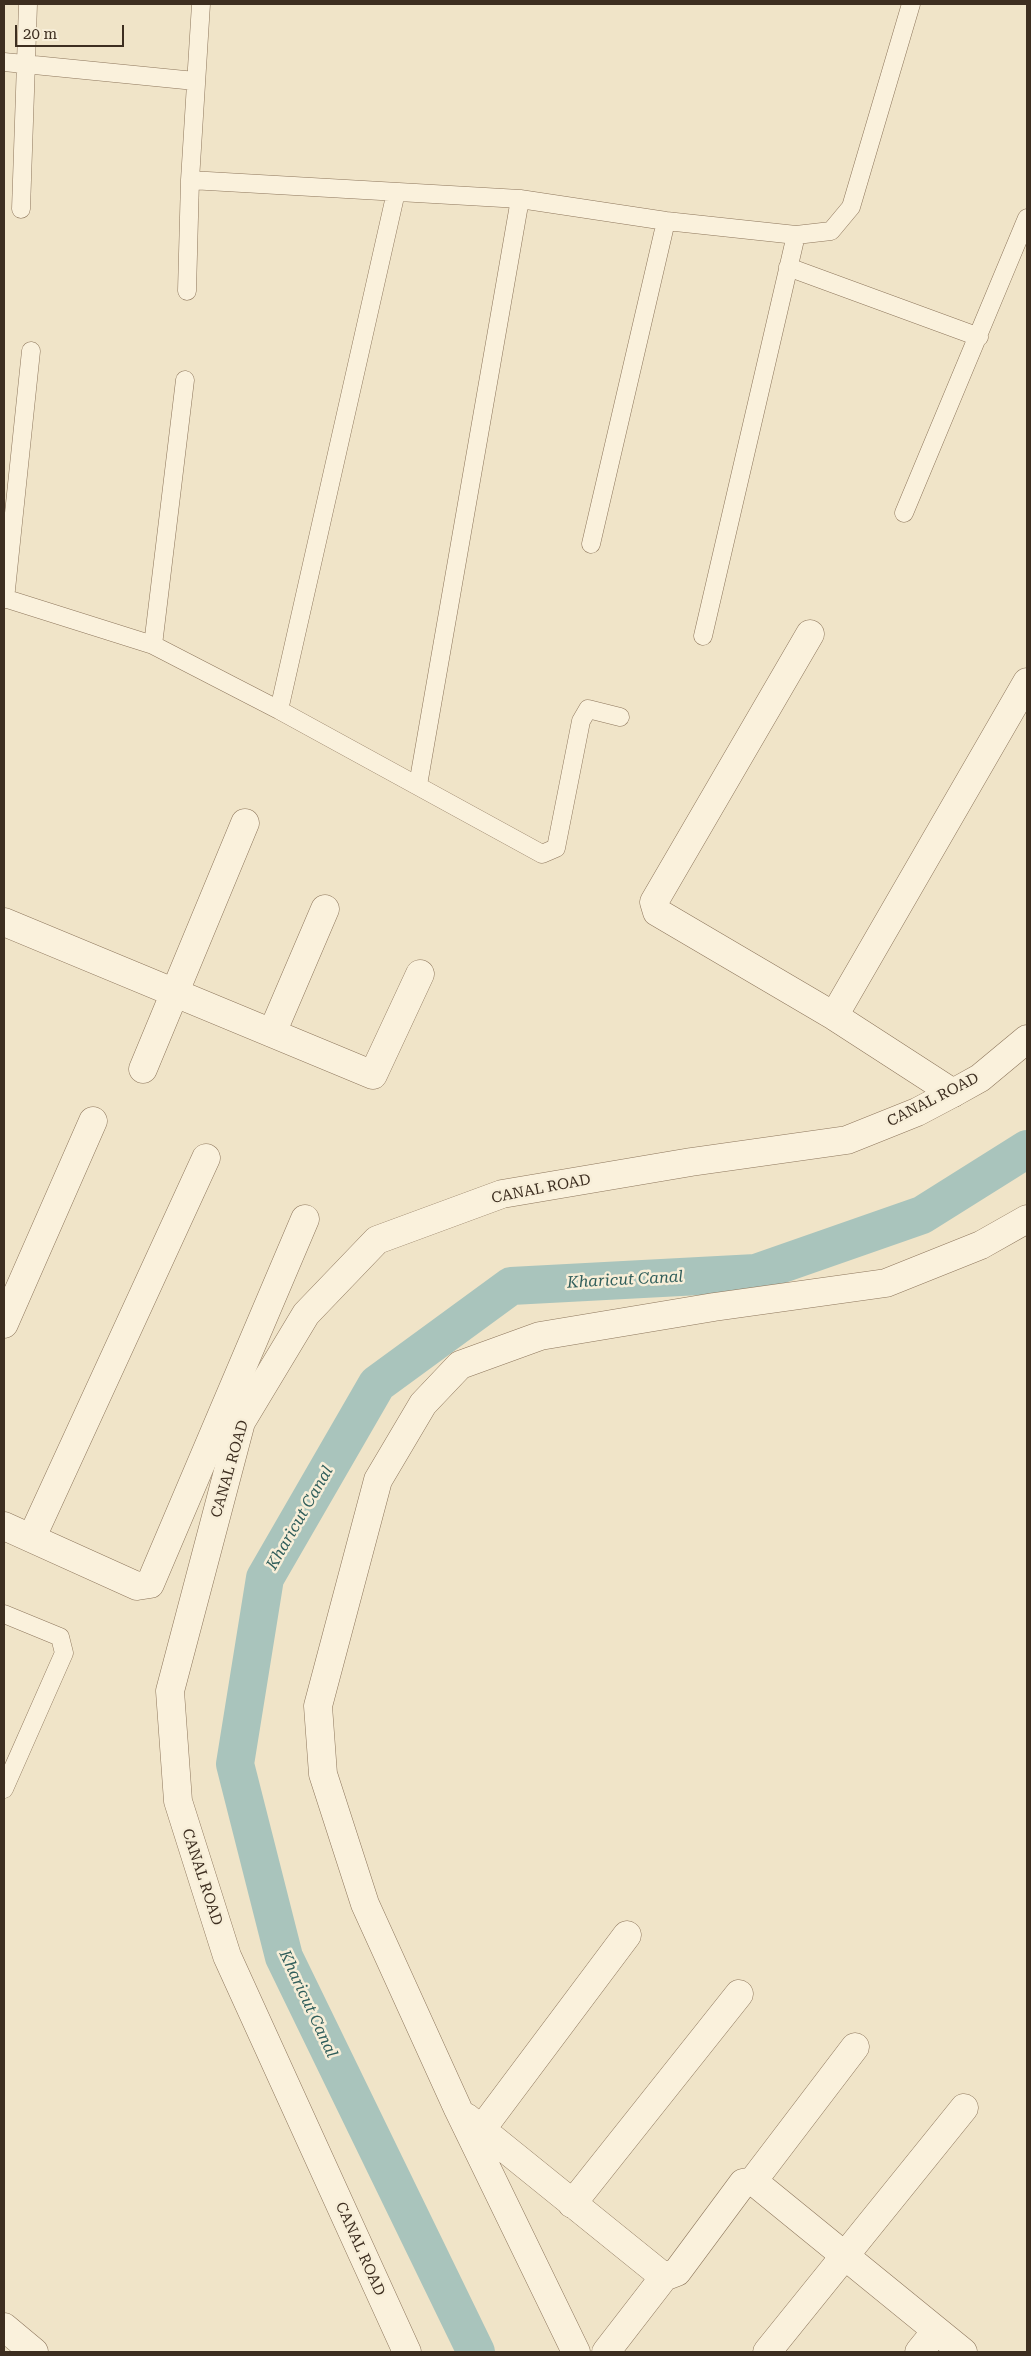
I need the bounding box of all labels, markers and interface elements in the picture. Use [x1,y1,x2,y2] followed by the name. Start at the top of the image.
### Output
[18,15,126,47] scale bar
[23,25,57,43] text: 20 m
[884,1069,982,1131] street label: CANAL ROAD
[490,1171,592,1207] street label: CANAL ROAD
[566,1267,684,1293] water label: Kharicut Canal
[207,1418,253,1520] street label: CANAL ROAD
[263,1463,337,1573] water label: Kharicut Canal
[178,1826,226,1928] street label: CANAL ROAD
[275,1947,341,2061] water label: Kharicut Canal
[331,2199,389,2299] street label: CANAL ROAD

